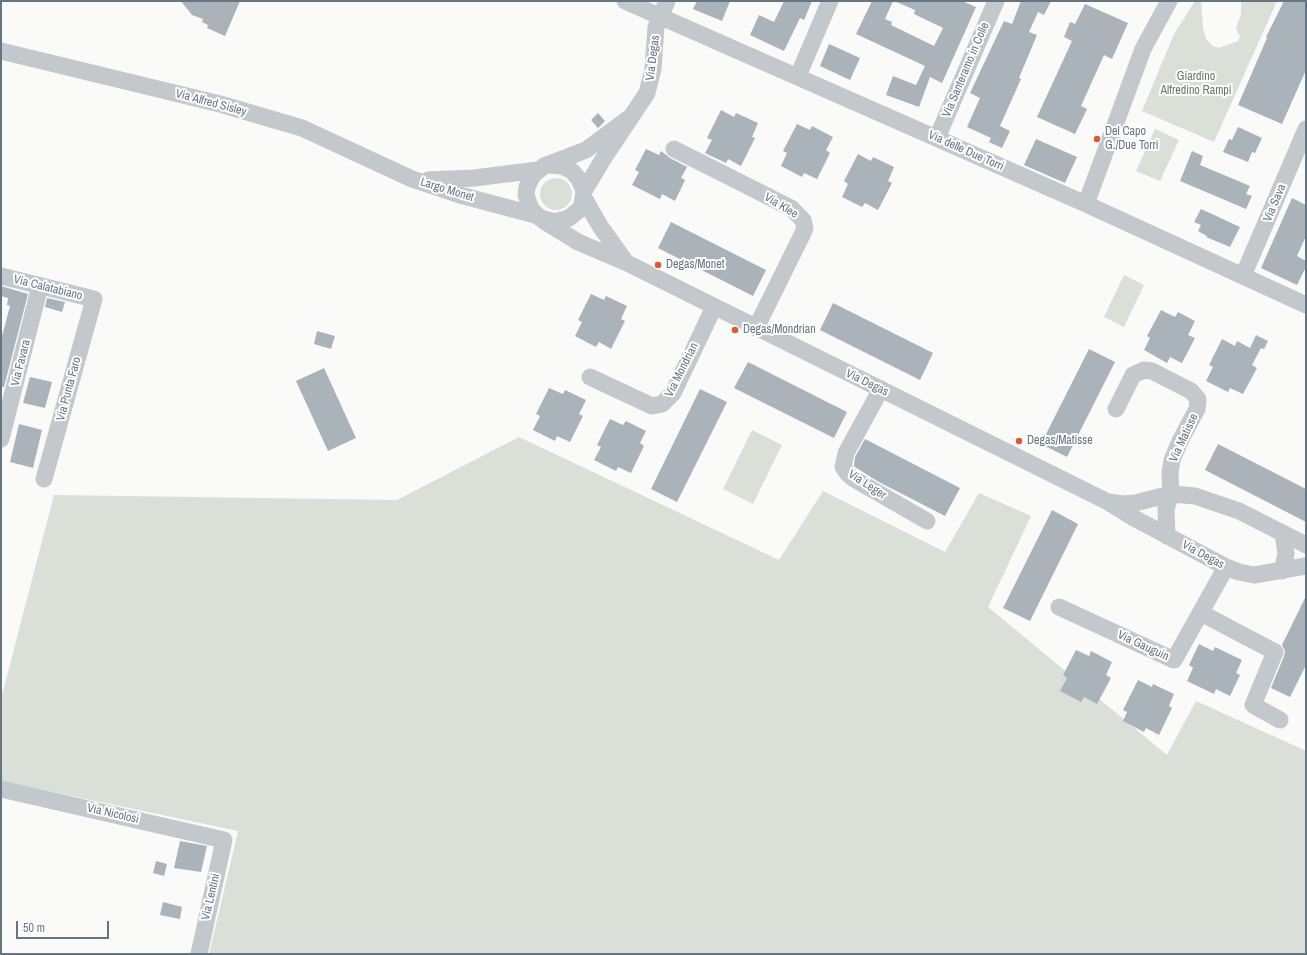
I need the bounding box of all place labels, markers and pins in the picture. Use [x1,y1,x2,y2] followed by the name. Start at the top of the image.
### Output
[1105,125,1159,153] place label: Del Capo G./Due Torri
[1092,134,1102,144] marker: Del Capo G./Due Torri
[666,258,725,272] place label: Degas/Monet
[653,260,663,270] marker: Degas/Monet
[743,323,816,337] place label: Degas/Mondrian
[730,325,740,335] marker: Degas/Mondrian
[1027,434,1093,448] place label: Degas/Matisse
[1014,436,1024,446] marker: Degas/Matisse

